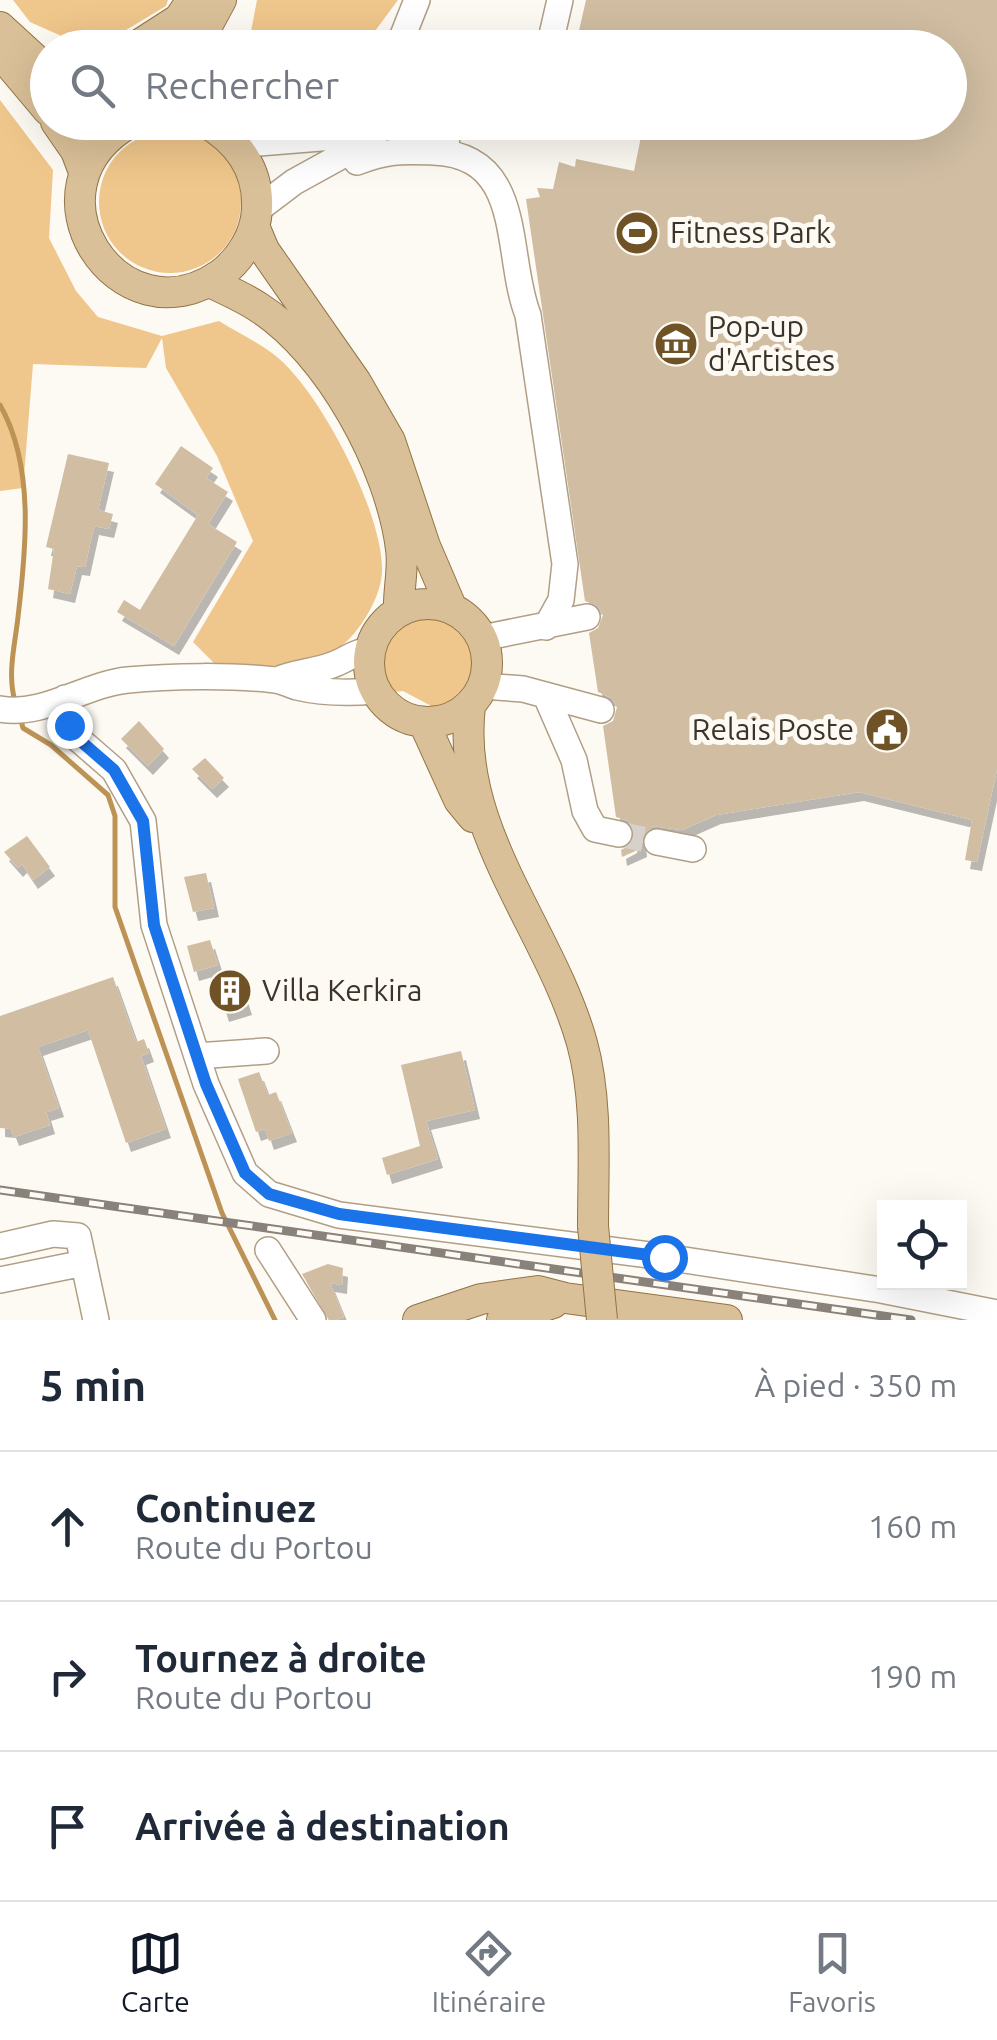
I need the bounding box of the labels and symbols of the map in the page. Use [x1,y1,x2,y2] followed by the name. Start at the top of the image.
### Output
[614,210,660,256] sports icon: Fitness Park
[670,215,831,249] place label: Fitness Park
[708,309,835,377] place label: Pop-up d'Artistes
[653,321,699,367] museum icon: Pop-up d'Artistes
[47,703,93,749] route end
[864,707,910,753] public building icon: Relais Poste
[692,712,854,746] place label: Relais Poste
[207,968,253,1014] building icon: Villa Kerkira
[262,973,422,1007] place label: Villa Kerkira
[642,1235,688,1281] route start

